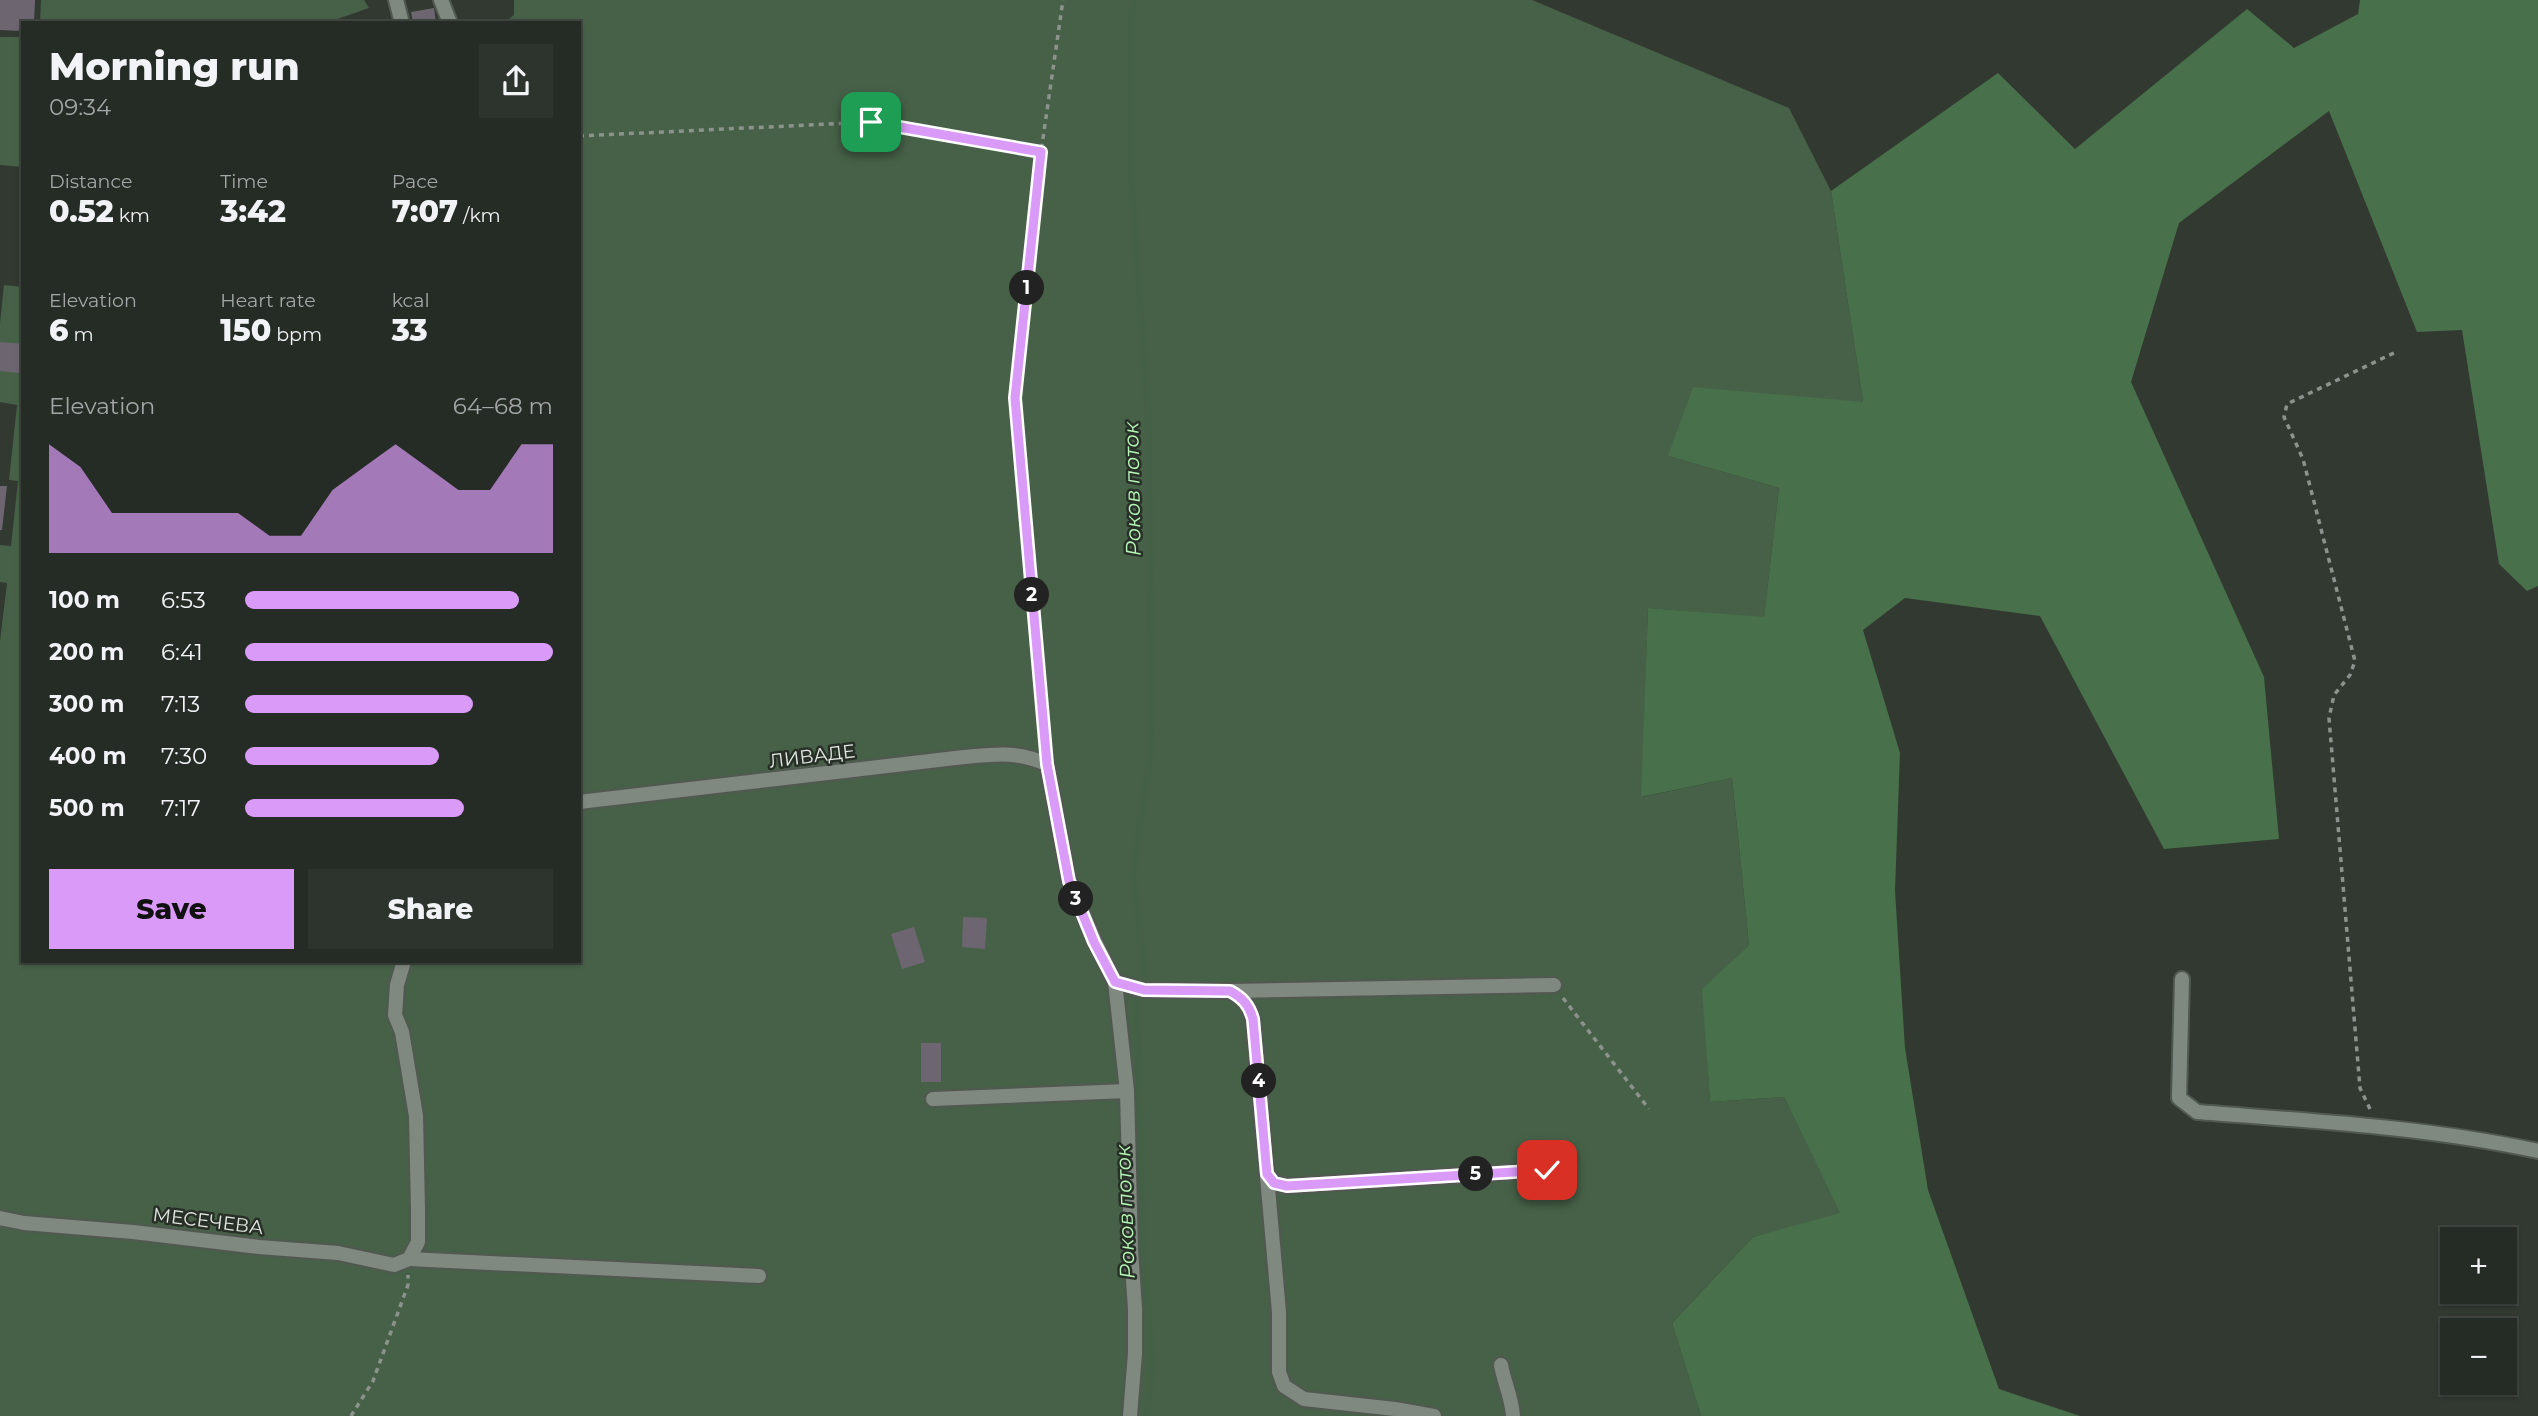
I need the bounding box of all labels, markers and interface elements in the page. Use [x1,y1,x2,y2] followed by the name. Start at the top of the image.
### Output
[49,43,300,90] text: Morning run
[479,44,553,118] button: share
[841,92,901,152] pin
[49,93,111,121] text: 09:34
[852,103,890,141] icon: arrive
[49,170,132,193] text: Distance
[220,170,268,193] text: Time
[392,170,438,193] text: Pace
[49,193,114,230] text: 0.52
[220,193,286,230] text: 3:42
[392,193,458,230] text: 7:07
[114,204,150,227] text: km
[458,204,501,227] text: /km
[1010,270,1044,306] pin: 1
[1023,276,1030,299] text: 1
[49,289,137,312] text: Elevation
[220,289,316,312] text: Heart rate
[392,289,430,312] text: kcal
[49,312,68,349] text: 6
[220,312,271,349] text: 150
[392,312,428,349] text: 33
[68,323,94,346] text: m
[271,323,322,346] text: bpm
[49,392,155,420] text: Elevation
[453,392,553,420] text: 64–68 m
[1118,421,1146,556] water label: Роков поток
[1014,578,1050,612] pin: 2
[1026,583,1037,606] text: 2
[49,586,120,614] text: 100 m
[161,586,206,614] text: 6:53
[49,638,124,666] text: 200 m
[161,638,203,666] text: 6:41
[49,690,125,718] text: 300 m
[161,690,200,718] text: 7:13
[768,739,856,773] street label: ЛИВАДЕ
[49,742,127,770] text: 400 m
[161,742,207,770] text: 7:30
[49,794,125,822] text: 500 m
[161,794,201,822] text: 7:17
[49,869,294,949] button: Save
[308,869,553,949] button: Share
[1058,881,1094,916] pin: 3
[1070,887,1081,910] text: 3
[1242,1064,1276,1098] pin: 4
[1252,1069,1265,1092] text: 4
[1517,1140,1577,1200] pin
[1110,1144,1140,1279] water label: Роков поток
[1528,1151,1566,1189] icon: check
[1458,1156,1494,1192] pin: 5
[1470,1162,1481,1185] text: 5
[151,1203,265,1239] street label: МЕСЕЧЕВА
[2440,1227,2517,1395] map controls
[2440,1227,2517,1304] button: +
[2440,1318,2517,1395] button: −

